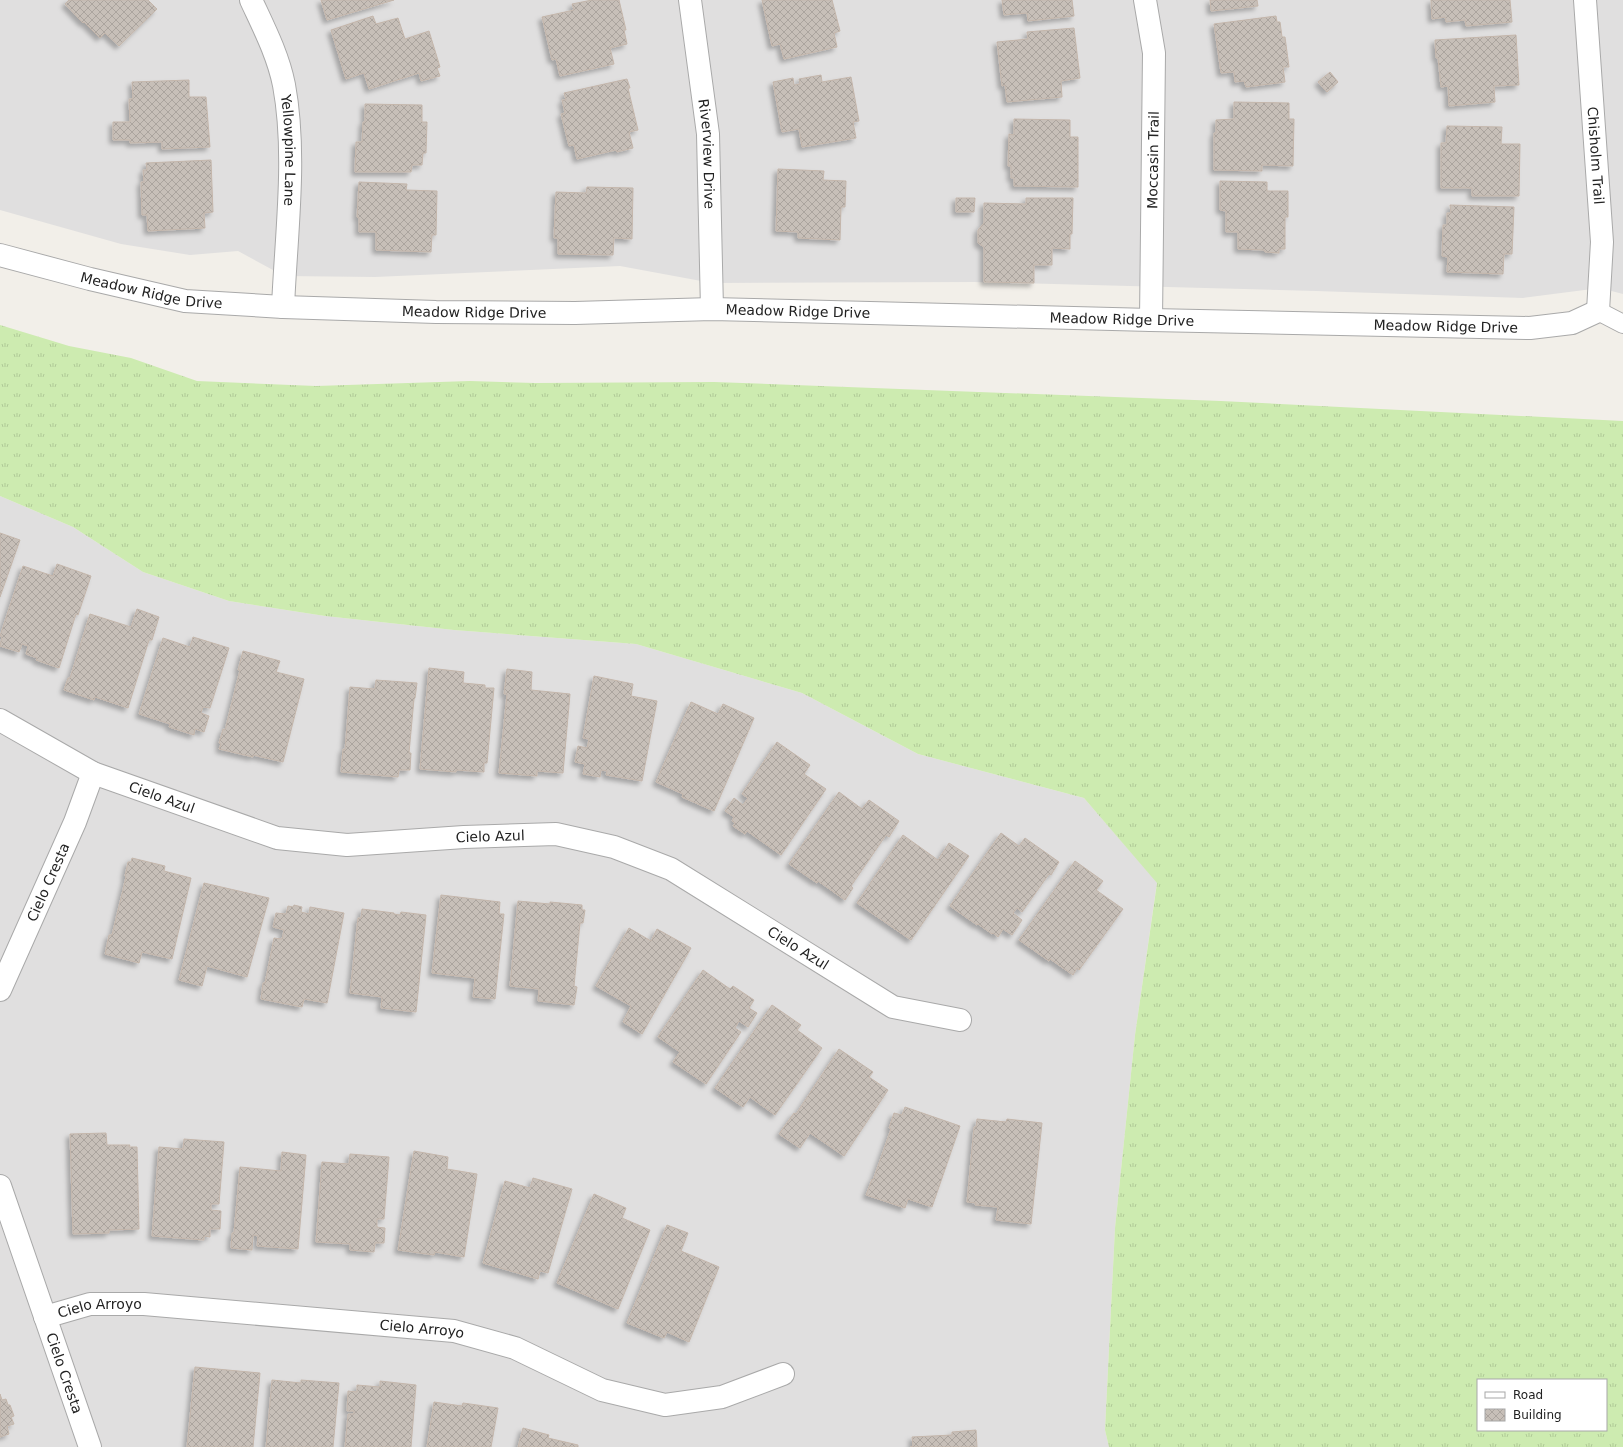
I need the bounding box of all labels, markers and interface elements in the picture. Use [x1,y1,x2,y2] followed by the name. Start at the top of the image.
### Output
[278,92,298,207] street label: Yellowpine Lane
[695,98,718,209] street label: Riverview Drive
[1585,106,1607,205] street label: Chisholm Trail
[1144,111,1162,209] street label: Moccasin Trail
[79,269,223,311] street label: Meadow Ridge Drive
[726,301,870,321] street label: Meadow Ridge Drive
[402,303,546,321] street label: Meadow Ridge Drive
[1049,309,1194,329] street label: Meadow Ridge Drive
[1373,317,1518,336] street label: Meadow Ridge Drive
[127,778,197,816] street label: Cielo Azul
[455,827,525,846] street label: Cielo Azul
[24,840,73,924] street label: Cielo Cresta
[765,923,832,973] street label: Cielo Azul
[56,1296,142,1321] street label: Cielo Arroyo
[379,1317,466,1342] street label: Cielo Arroyo
[43,1331,86,1416] street label: Cielo Cresta
[1477,1379,1607,1431] legend
[1513,1388,1543,1402] text: Road
[1513,1408,1562,1422] text: Building

